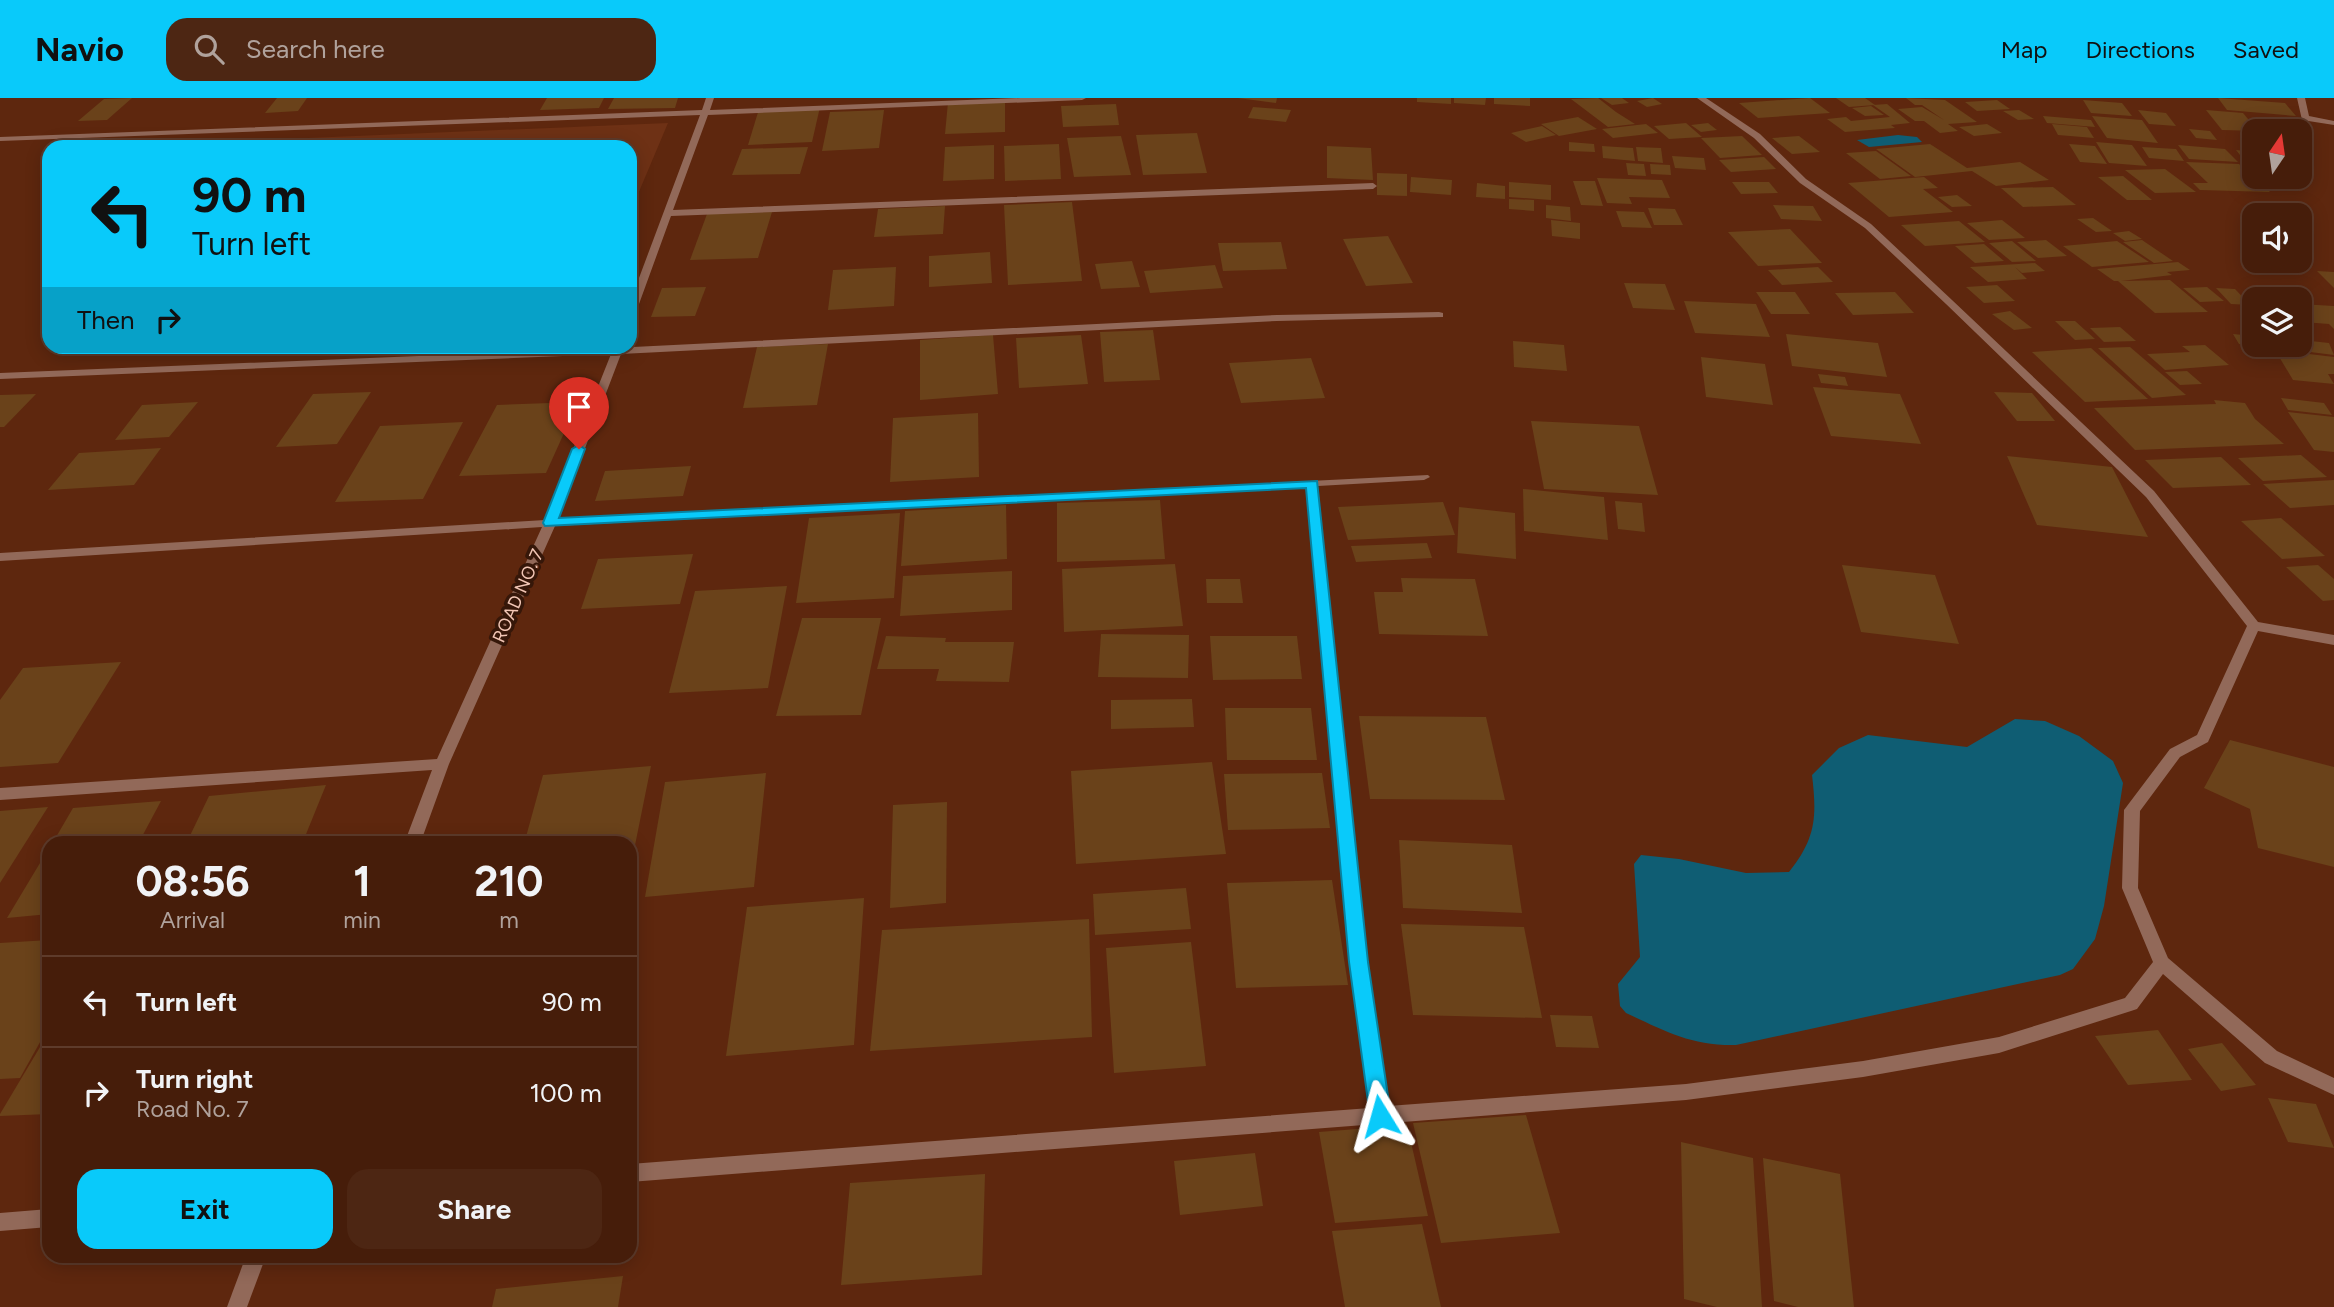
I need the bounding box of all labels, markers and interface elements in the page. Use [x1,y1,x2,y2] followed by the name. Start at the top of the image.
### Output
[166,18,656,81] search box
[35,30,124,69] text: Navio
[190,30,228,68] icon: search
[246,33,385,65] text: Search here
[2001,35,2047,64] text: Map
[2085,35,2195,64] text: Directions
[2233,35,2299,64] text: Saved
[2242,119,2312,189] north arrow
[2242,119,2312,357] map controls
[192,165,307,224] text: 90 m
[77,168,168,259] icon: left
[2242,203,2312,273] button: sound
[192,225,311,263] text: Turn left
[2242,287,2312,357] button: layers
[149,301,187,339] icon: right
[77,304,135,336] text: Then
[549,377,609,449] pin
[560,388,598,426] icon: arrive
[488,546,549,646] street label: ROAD NO. 7
[135,856,250,907] text: 08:56
[353,856,371,907] text: 1
[474,856,544,907] text: 210
[160,906,225,934] text: Arrival
[343,906,381,934] text: min
[499,906,519,934] text: m
[77,983,115,1021] icon: left
[136,986,237,1018] text: Turn left
[542,986,602,1018] text: 90 m
[136,1063,253,1095] text: Turn right
[77,1074,115,1112] icon: right
[529,1077,602,1109] text: 100 m
[1343,1079,1417,1153] position arrow
[136,1095,249,1123] text: Road No. 7
[77,1169,333,1249] button: Exit
[347,1169,602,1249] button: Share

